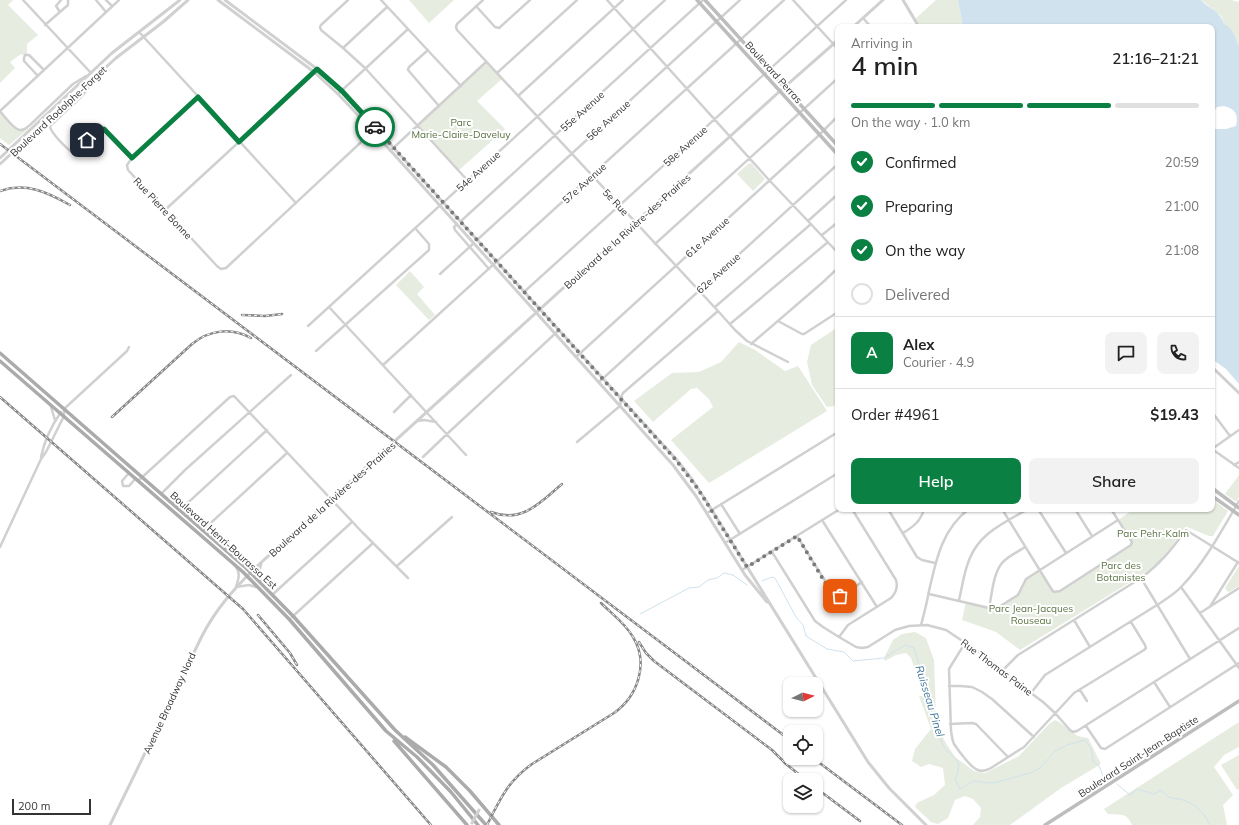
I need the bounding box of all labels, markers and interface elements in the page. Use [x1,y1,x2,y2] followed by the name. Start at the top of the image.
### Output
[851,35,913,51] text: Arriving in
[742,39,805,106] street label: Boulevard Perras
[851,49,919,82] text: 4 min
[1112,49,1199,68] text: 21:16–21:21
[7,63,110,160] street label: Boulevard Rodolphe-Forget
[558,88,607,135] street label: 55e Avenue
[584,97,633,144] street label: 56e Avenue
[355,107,395,147] courier
[851,114,970,130] text: On the way · 1.0 km
[364,116,386,138] icon: car
[412,116,511,141] park label: Parc Marie-Claire-Daveluy
[70,123,104,157] pin
[661,123,710,170] street label: 58e Avenue
[76,129,98,151] icon: home
[454,148,503,195] street label: 54e Avenue
[851,151,873,173] icon: check
[885,153,956,172] text: Confirmed
[1165,154,1199,170] text: 20:59
[560,160,609,207] street label: 57e Avenue
[561,171,693,292] street label: Boulevard de la Rivière-des-Prairies
[131,175,195,242] street label: Rue Pierre Bonne
[600,186,631,219] street label: 5e Rue
[851,195,873,217] icon: check
[885,197,953,216] text: Preparing
[1165,198,1199,214] text: 21:00
[683,214,732,261] street label: 61e Avenue
[851,239,873,261] icon: check
[885,241,965,260] text: On the way
[1165,242,1199,258] text: 21:08
[694,250,743,297] street label: 62e Avenue
[885,285,950,304] text: Delivered
[1105,332,1147,374] button: chat
[1157,332,1199,374] button: phone
[903,335,935,354] text: Alex
[866,343,878,362] text: A
[903,354,974,370] text: Courier · 4.9
[851,405,939,424] text: Order #4961
[1150,405,1199,424] text: $19.43
[266,439,398,560] street label: Boulevard de la Rivière-des-Prairies
[851,458,1021,504] button: Help
[1029,458,1199,504] button: Share
[168,489,280,592] street label: Boulevard Henri-Bourassa Est
[1117,527,1189,540] park label: Parc Pehr-Kalm
[1097,559,1146,584] park label: Parc des Botanistes
[823,579,857,613] pin
[829,585,851,607] icon: bag
[989,602,1073,627] park label: Parc Jean-Jacques Rouseau
[958,636,1035,699] street label: Rue Thomas Paine
[140,650,199,756] street label: Avenue Broadway Nord
[912,664,948,739] water label: Ruisseau Pinel
[783,677,823,717] north arrow
[783,677,823,813] map controls
[1076,713,1201,800] street label: Boulevard Saint-Jean-Baptiste
[783,725,823,765] button: locate
[783,773,823,813] button: layers
[12,797,91,816] scale bar
[18,799,50,813] text: 200 m

